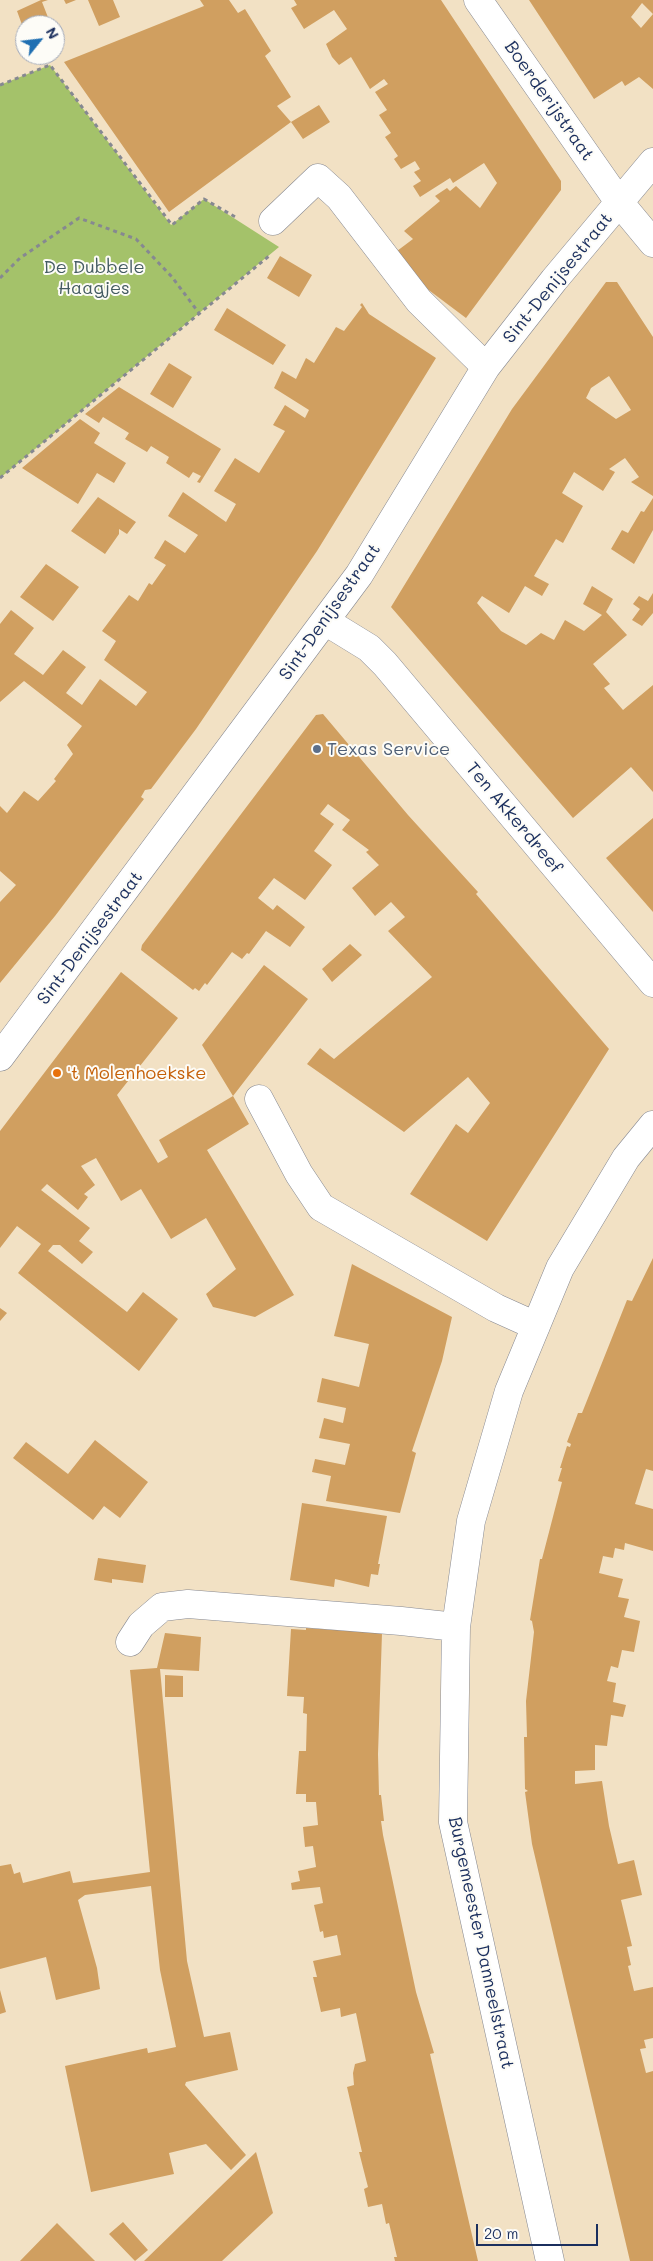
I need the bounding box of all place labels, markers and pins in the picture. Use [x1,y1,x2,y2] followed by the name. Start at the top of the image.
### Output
[327,738,450,760] place label: Texas Service
[311,743,323,755] marker: Texas Service
[67,1062,206,1084] place label: 't Molenhoekske
[51,1067,63,1079] marker: 't Molenhoekske

